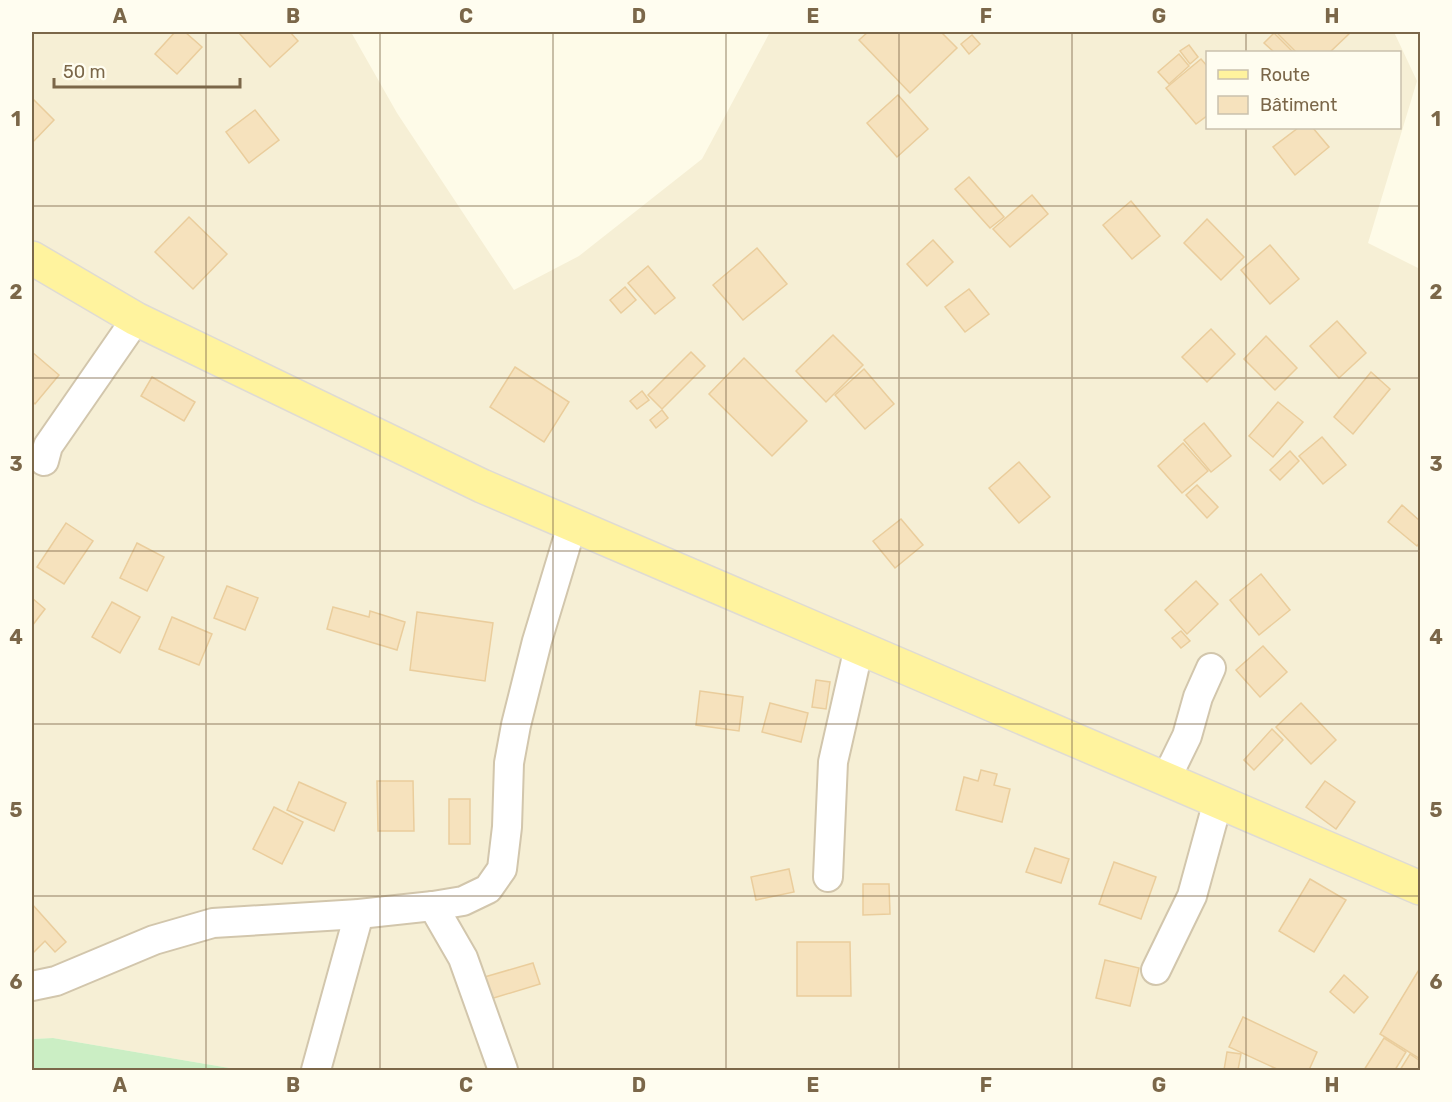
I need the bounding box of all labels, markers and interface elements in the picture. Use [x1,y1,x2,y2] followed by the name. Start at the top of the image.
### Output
[113,4,128,28] text: A
[286,4,300,28] text: B
[459,4,473,28] text: C
[632,4,646,28] text: D
[807,4,819,28] text: E
[980,4,992,28] text: F
[1152,4,1166,28] text: G
[1325,4,1339,28] text: H
[54,51,240,89] scale bar
[1206,51,1401,129] legend
[63,61,106,83] text: 50 m
[1260,64,1310,86] text: Route
[1260,94,1337,116] text: Bâtiment
[11,107,21,131] text: 1
[1431,107,1441,131] text: 1
[10,280,23,304] text: 2
[1430,280,1443,304] text: 2
[9,452,23,476] text: 3
[1429,452,1443,476] text: 3
[9,625,23,649] text: 4
[1429,625,1443,649] text: 4
[10,798,23,822] text: 5
[1430,798,1443,822] text: 5
[9,970,23,994] text: 6
[1429,970,1443,994] text: 6
[113,1073,128,1097] text: A
[286,1073,300,1097] text: B
[459,1073,473,1097] text: C
[632,1073,646,1097] text: D
[807,1073,819,1097] text: E
[980,1073,992,1097] text: F
[1152,1073,1166,1097] text: G
[1325,1073,1339,1097] text: H

